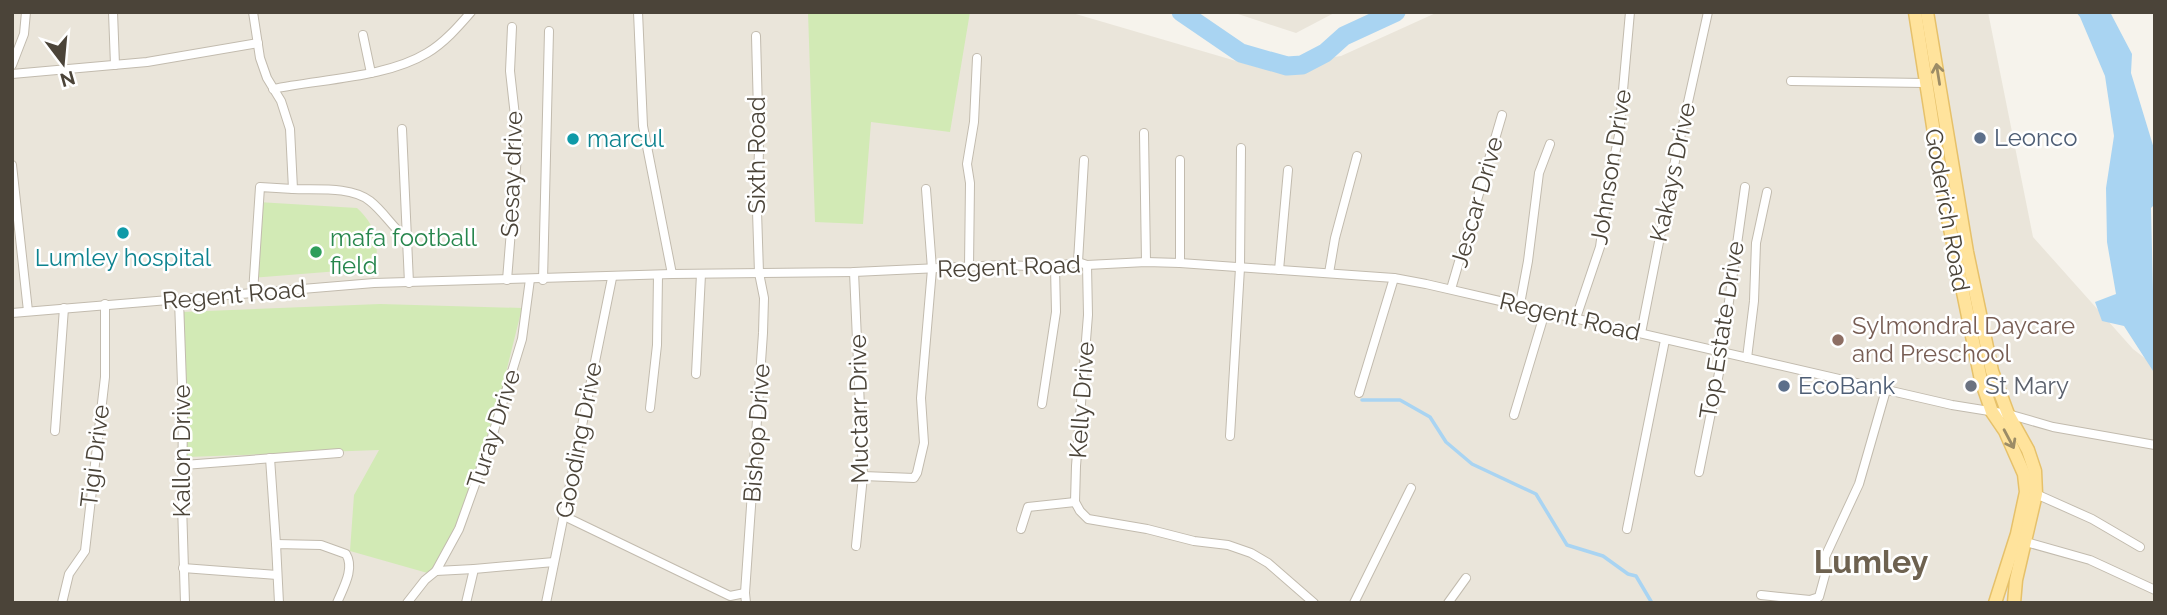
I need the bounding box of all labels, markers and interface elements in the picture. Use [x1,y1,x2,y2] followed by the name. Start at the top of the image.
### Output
[28,28,98,98] north arrow
[1931,63,1944,86] one-way arrow
[58,67,78,92] text: N
[1584,87,1637,247] street label: Johnson Drive
[742,96,771,214] street label: Sixth Road
[1644,100,1701,244] street label: Kakays Drive
[495,110,528,238] street label: Sesay drive
[1994,123,2077,152] place label: Leonco
[587,124,665,153] place label: marcul
[1919,126,1976,294] street label: Goderich Road
[1972,130,1988,146] marker: Leonco
[565,131,581,147] marker: marcul
[1444,133,1509,271] street label: Jescar Drive
[330,223,477,280] place label: mafa football field
[115,225,131,241] marker: Lumley hospital
[1693,239,1750,421] street label: Top Estate Drive
[35,243,212,272] place label: Lumley hospital
[308,244,324,260] marker: mafa football field
[937,249,1081,284] street label: Regent Road
[161,274,307,315] street label: Regent Road
[1497,286,1643,347] street label: Regent Road
[1852,311,2075,368] place label: Sylmondral Daycare and Preschool
[1830,332,1846,348] marker: Sylmondral Daycare and Preschool
[843,334,874,484] street label: Muctarr Drive
[1063,341,1100,459] street label: Kelly Drive
[549,360,608,520] street label: Gooding Drive
[737,362,776,503] street label: Bishop Drive
[461,366,526,492] street label: Turay Drive
[1798,371,1895,400] place label: EcoBank
[1985,371,2069,400] place label: St Mary
[1776,378,1792,394] marker: EcoBank
[1963,378,1979,394] marker: St Mary
[167,384,196,518] street label: Kallon Drive
[74,403,115,509] street label: Tigi Drive
[2003,428,2016,449] one-way arrow
[1814,543,1929,580] district label: Lumley

